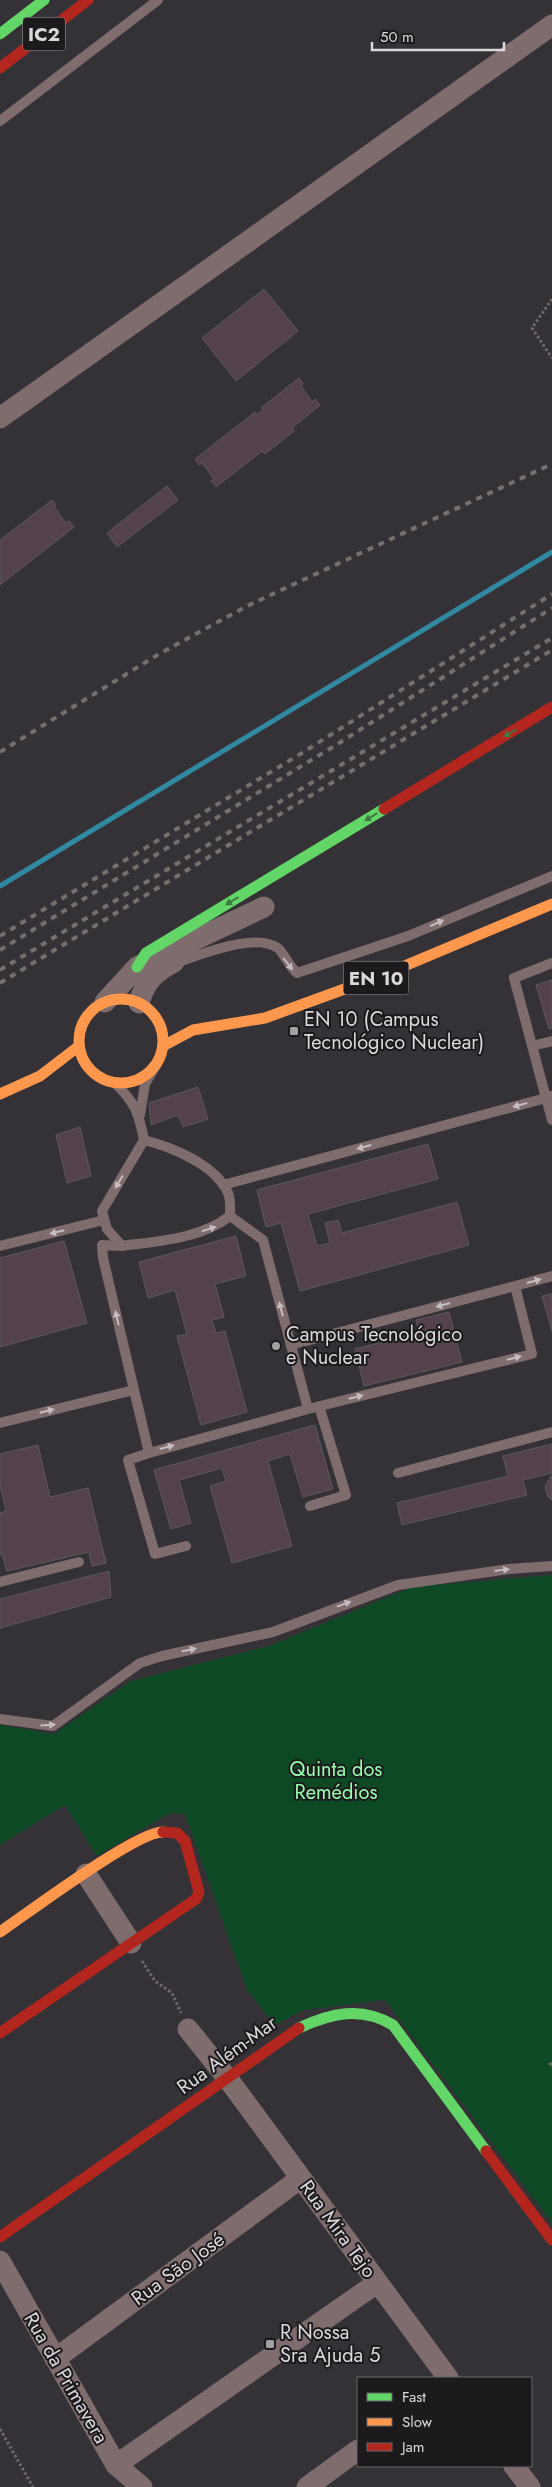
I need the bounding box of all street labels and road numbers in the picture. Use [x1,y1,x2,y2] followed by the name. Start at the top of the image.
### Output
[23,18,65,50] road number: IC2
[344,961,408,994] road number: EN 10
[171,2009,283,2101] street label: Rua Além-Mar
[293,2174,383,2284] street label: Rua Mira Tejo
[125,2225,231,2313] street label: Rua São José
[17,2307,115,2449] street label: Rua da Primavera

